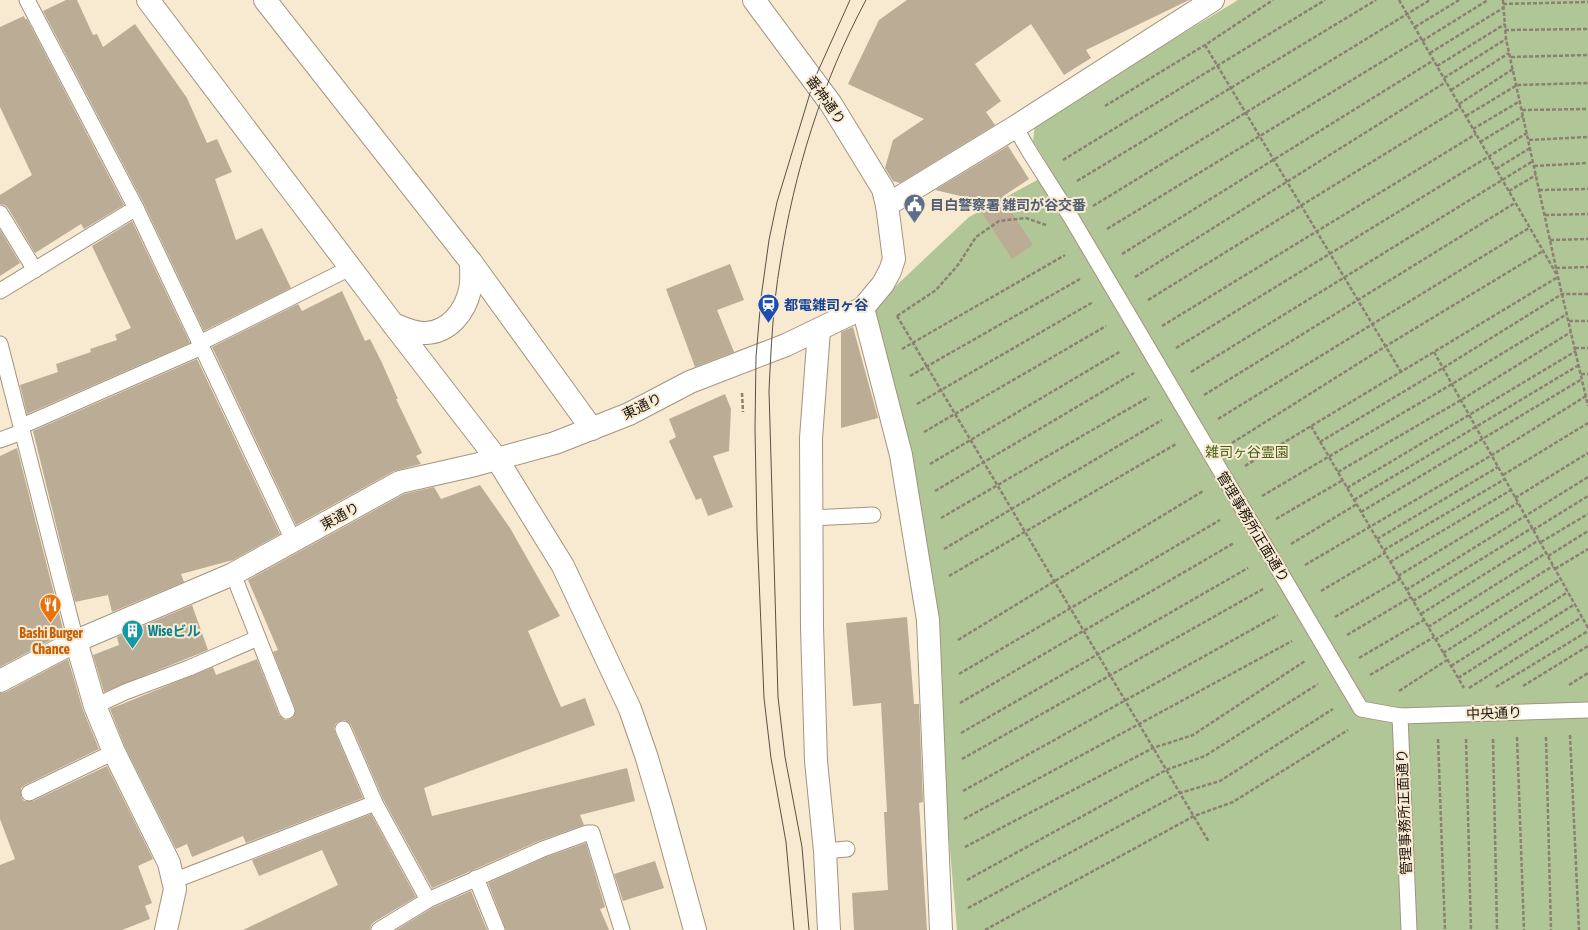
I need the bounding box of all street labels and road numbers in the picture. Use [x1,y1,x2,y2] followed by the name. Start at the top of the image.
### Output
[803,72,849,128] street label: 番神通り
[620,390,664,422] street label: 東通り
[1214,469,1292,585] street label: 管理事務所正面通り
[318,499,362,533] street label: 東通り
[1466,704,1522,722] street label: 中央通り
[1394,749,1414,875] street label: 管理事務所正面通り

